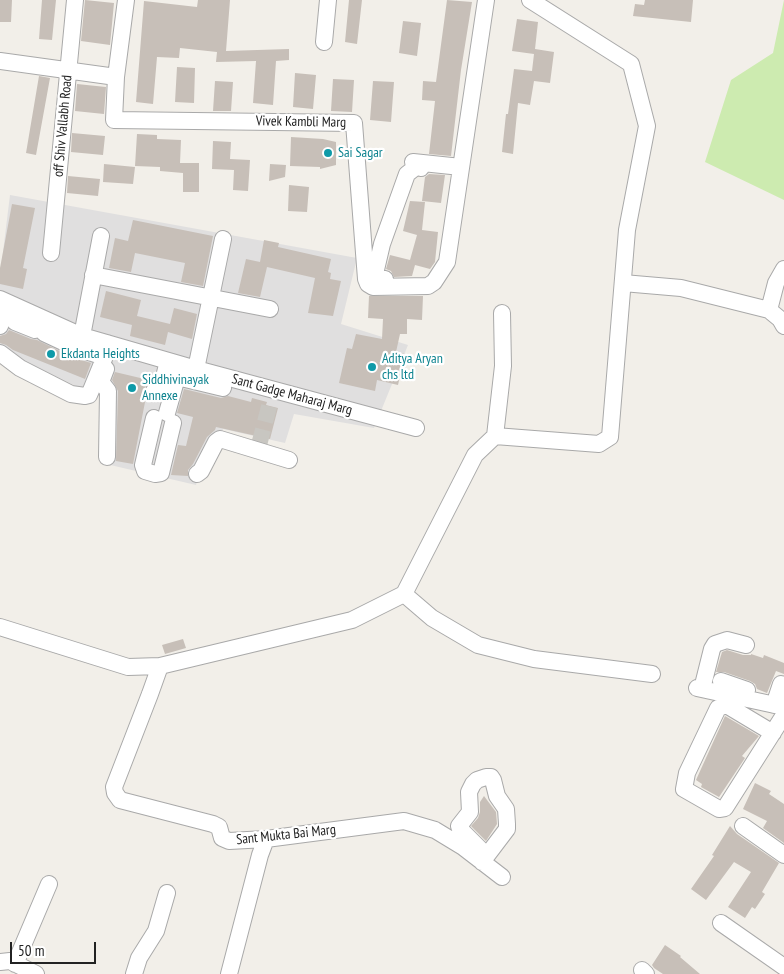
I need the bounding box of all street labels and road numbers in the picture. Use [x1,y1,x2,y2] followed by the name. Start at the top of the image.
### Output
[50,74,76,178] street label: off Shiv Vallabh Road
[256,113,346,131] street label: Vivek Kambli Marg
[230,371,354,419] street label: Sant Gadge Maharaj Marg
[235,821,337,849] street label: Sant Mukta Bai Marg

